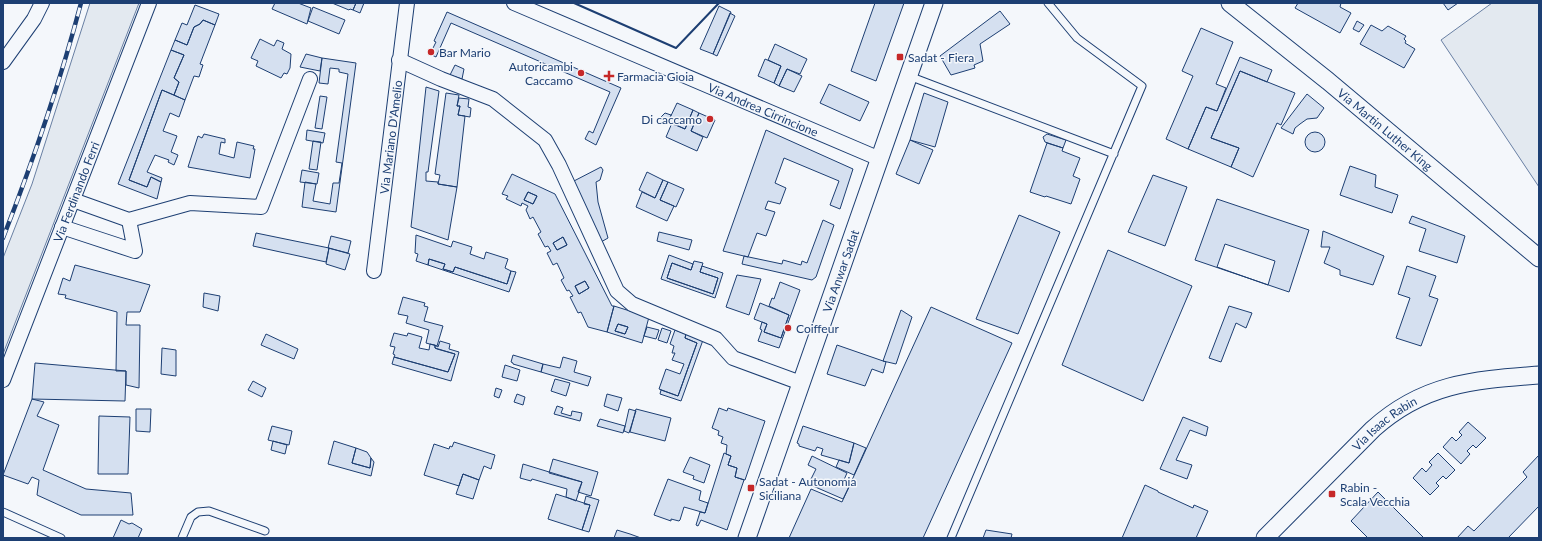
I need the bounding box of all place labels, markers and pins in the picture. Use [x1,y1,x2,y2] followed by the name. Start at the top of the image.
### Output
[439,45,491,60] place label: Bar Mario
[426,47,436,57] marker: Bar Mario
[908,50,974,65] place label: Sadat - Fiera
[895,52,905,62] marker: Sadat - Fiera
[509,59,573,88] place label: Autoricambi Caccamo
[576,68,586,78] marker: Autoricambi Caccamo
[617,69,694,84] place label: Farmacia Gioia
[604,71,614,81] marker: Farmacia Gioia
[641,112,702,127] place label: Di caccamo
[705,114,715,124] marker: Di caccamo
[796,321,839,336] place label: Coiffeur
[783,323,793,333] marker: Coiffeur
[759,474,856,503] place label: Sadat - Autonomia Siciliana
[1340,480,1410,509] place label: Rabin - Scala Vecchia
[746,483,756,493] marker: Sadat - Autonomia Siciliana
[1327,489,1337,499] marker: Rabin - Scala Vecchia

